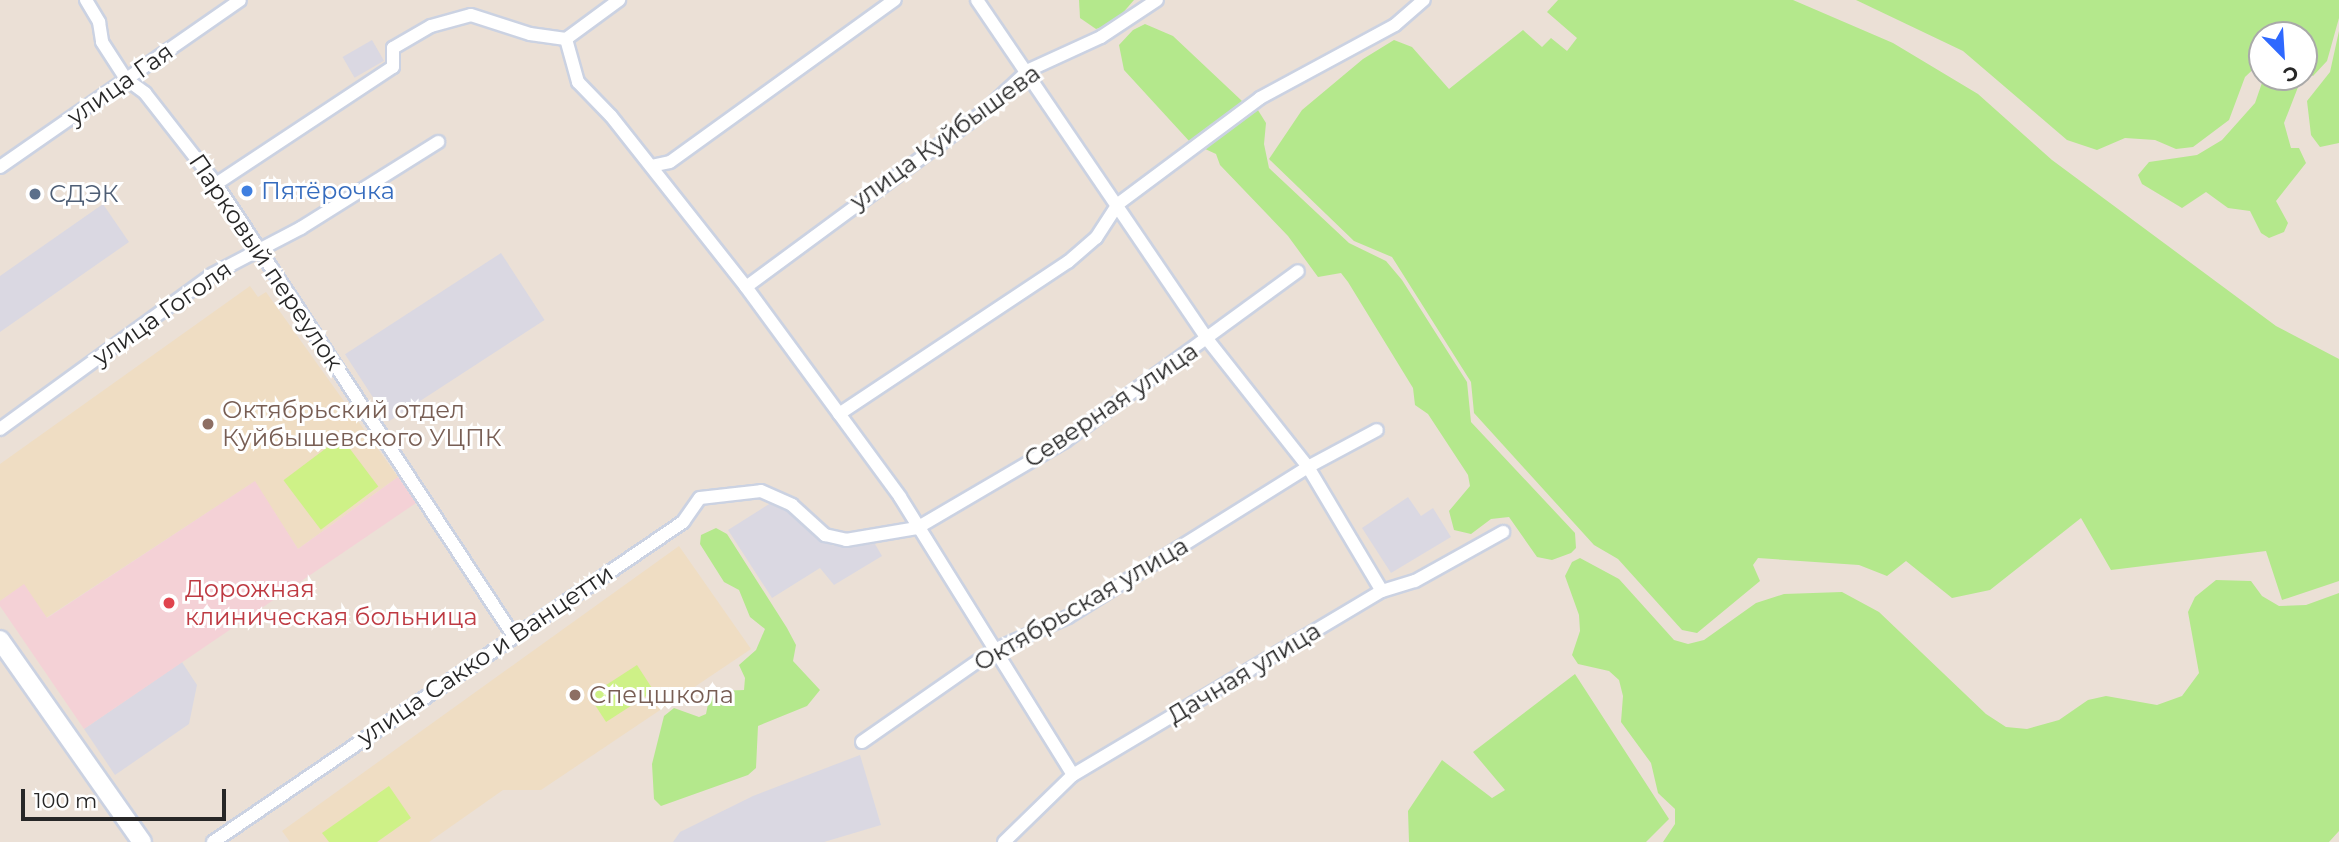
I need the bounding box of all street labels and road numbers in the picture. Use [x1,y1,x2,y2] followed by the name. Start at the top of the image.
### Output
[61,37,179,131] street label: улица Гая
[844,58,1046,216] street label: улица Куйбышева
[183,148,349,376] street label: Парковый переулок
[87,254,237,372] street label: улица Гоголя
[1019,336,1203,474] street label: Северная улица
[969,531,1193,677] street label: Октябрьская улица
[352,559,618,751] street label: улица Сакко и Ванцетти
[1162,616,1326,730] street label: Дачная улица

